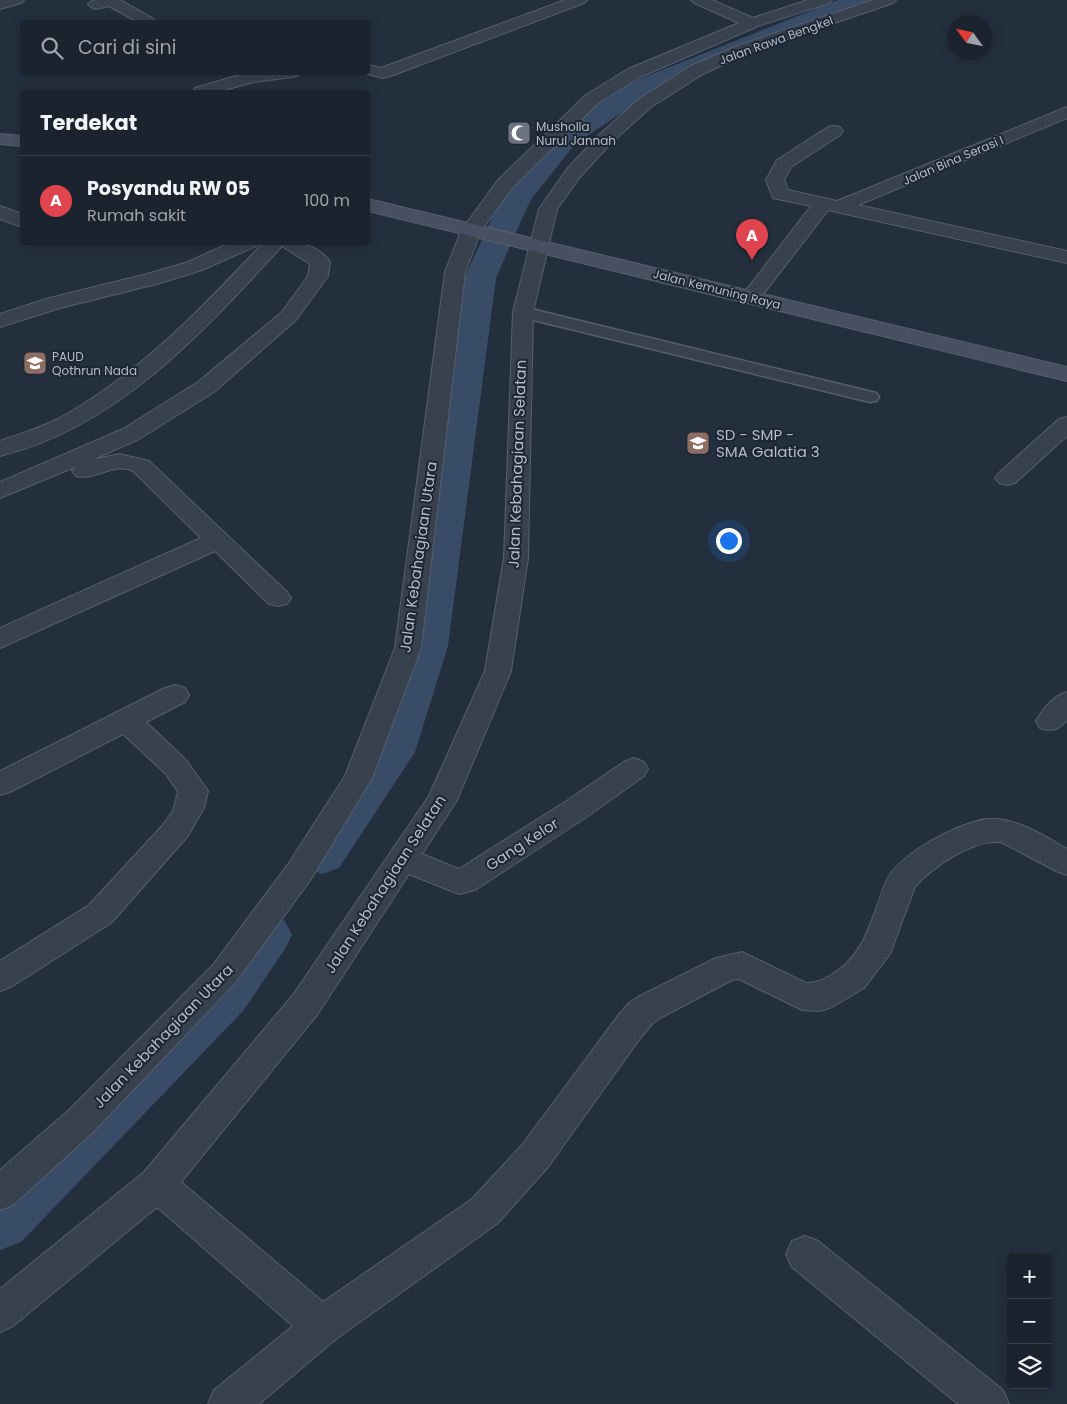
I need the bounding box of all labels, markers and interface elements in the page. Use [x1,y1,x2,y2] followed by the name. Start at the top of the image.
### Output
[717,11,835,69] street label: Jalan Rawa Bengkel
[947,15,992,60] north arrow
[20,20,370,75] search box
[38,34,66,62] icon: search
[78,34,176,61] text: Cari di sini
[40,108,137,137] text: Terdekat
[536,118,616,149] place label: Musholla Nurul Jannah
[506,120,532,146] mosque icon: Musholla Nurul Jannah
[900,131,1006,189] street label: Jalan Bina Serasi I
[87,175,250,202] text: Posyandu RW 05
[50,189,62,212] text: A
[304,189,350,212] text: 100 m
[87,204,186,227] text: Rumah sakit
[736,219,768,260] pin: A
[651,265,783,313] street label: Jalan Kemuning Raya
[52,348,137,379] place label: PAUD Qothrun Nada
[22,350,48,376] school or university icon: PAUD Qothrun Nada
[503,359,531,569] street label: Jalan Kebahagiaan Selatan
[716,424,820,462] place label: SD - SMP - SMA Galatia 3
[685,430,711,456] school or university icon: SD - SMP - SMA Galatia 3
[394,460,442,654] street label: Jalan Kebahagiaan Utara
[716,528,742,554] your location
[319,791,451,977] street label: Jalan Kebahagiaan Selatan
[482,812,563,875] street label: Gang Kelor
[88,959,238,1113] street label: Jalan Kebahagiaan Utara
[1007,1254,1052,1389] map controls
[1007,1254,1052,1299] button: +
[1007,1299,1052,1344] button: −
[1007,1344,1052,1389] button: layers

